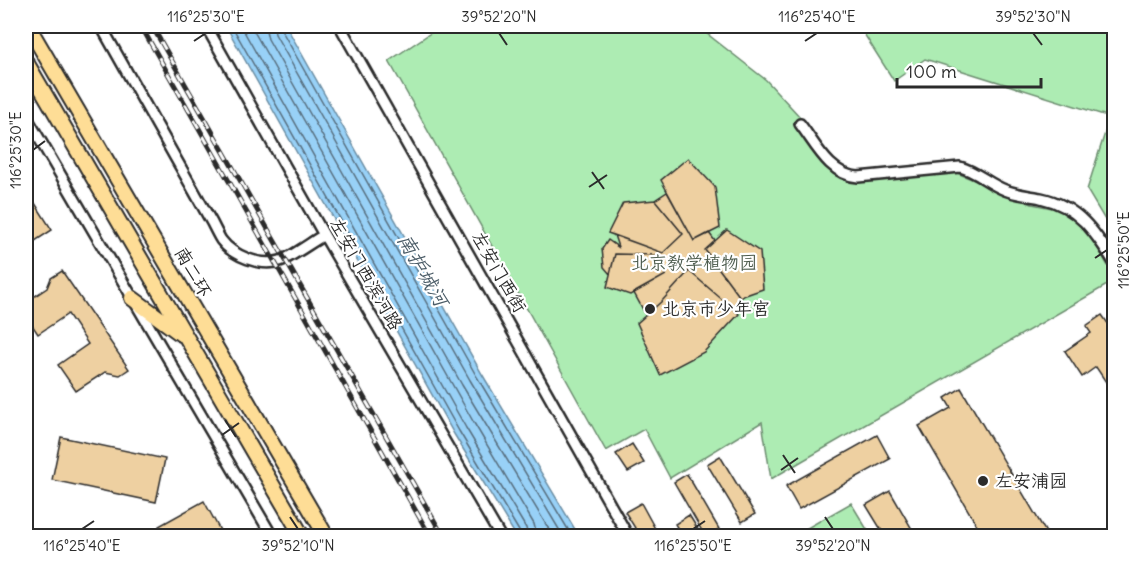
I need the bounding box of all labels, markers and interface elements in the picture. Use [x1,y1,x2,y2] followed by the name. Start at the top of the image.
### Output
[167,7,245,26] text: 116°25'30"E
[461,7,537,26] text: 39°52'20"N
[778,7,856,26] text: 116°25'40"E
[995,7,1071,26] text: 39°52'30"N
[897,51,1041,89] scale bar
[906,60,957,83] text: 100 m
[6,111,25,189] text: 116°25'30"E
[1114,211,1133,289] text: 116°25'50"E
[325,213,408,334] street label: 左安门西滨河路
[467,227,532,316] street label: 左安门西街
[393,229,456,313] water label: 南护城河
[170,243,217,301] street label: 南二环
[631,251,757,274] park label: 北京教学植物园
[662,297,770,320] place label: 北京市少年宫
[643,302,657,316] marker: 北京市少年宫
[995,469,1067,492] place label: 左安浦园
[976,474,990,488] marker: 左安浦园
[43,536,121,555] text: 116°25'40"E
[261,536,335,555] text: 39°52'10"N
[654,536,732,555] text: 116°25'50"E
[795,536,871,555] text: 39°52'20"N

